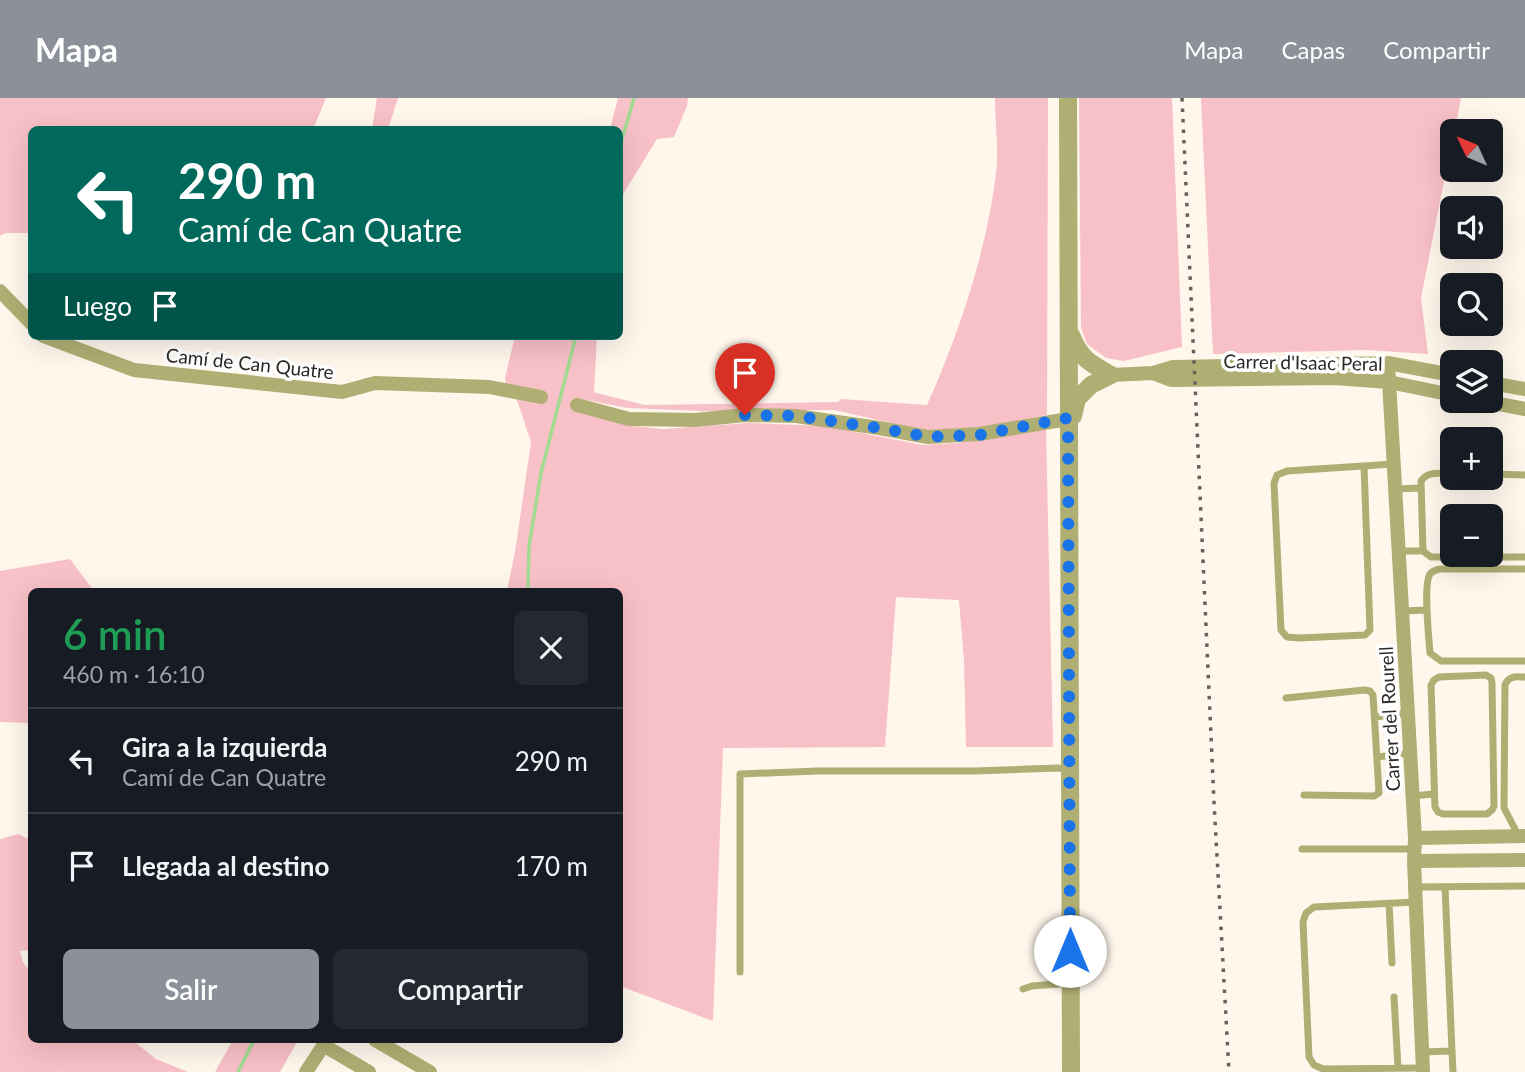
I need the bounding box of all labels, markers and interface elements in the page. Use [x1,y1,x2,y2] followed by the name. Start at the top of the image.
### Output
[35,29,118,69] text: Mapa
[1184,35,1243,64] text: Mapa
[1281,35,1345,64] text: Capas
[1383,35,1490,64] text: Compartir
[1440,119,1503,182] north arrow
[1440,119,1503,567] map controls
[178,151,316,209] text: 290 m
[63,154,154,245] icon: left
[1440,196,1503,259] button: sound
[178,210,462,249] text: Camí de Can Quatre
[1440,273,1503,336] button: search
[146,287,184,325] icon: arrive
[63,290,132,322] text: Luego
[165,343,335,383] street label: Camí de Can Quatre
[715,343,775,415] pin
[1223,349,1383,375] street label: Carrer d'Isaac Peral
[1440,350,1503,413] button: layers
[726,354,764,392] icon: arrive
[1440,427,1503,490] button: +
[1440,504,1503,567] button: −
[63,609,167,659] text: 6 min
[514,611,588,685] button: close
[1374,646,1404,792] street label: Carrer del Rourell
[63,660,205,688] text: 460 m · 16:10
[122,731,328,763] text: Gira a la izquierda
[63,742,101,780] icon: left
[515,745,588,777] text: 290 m
[122,763,326,791] text: Camí de Can Quatre
[63,847,101,885] icon: arrive
[122,850,329,882] text: Llegada al destino
[515,850,588,882] text: 170 m
[1033,914,1107,988] position arrow
[63,949,319,1029] button: Salir
[333,949,588,1029] button: Compartir

